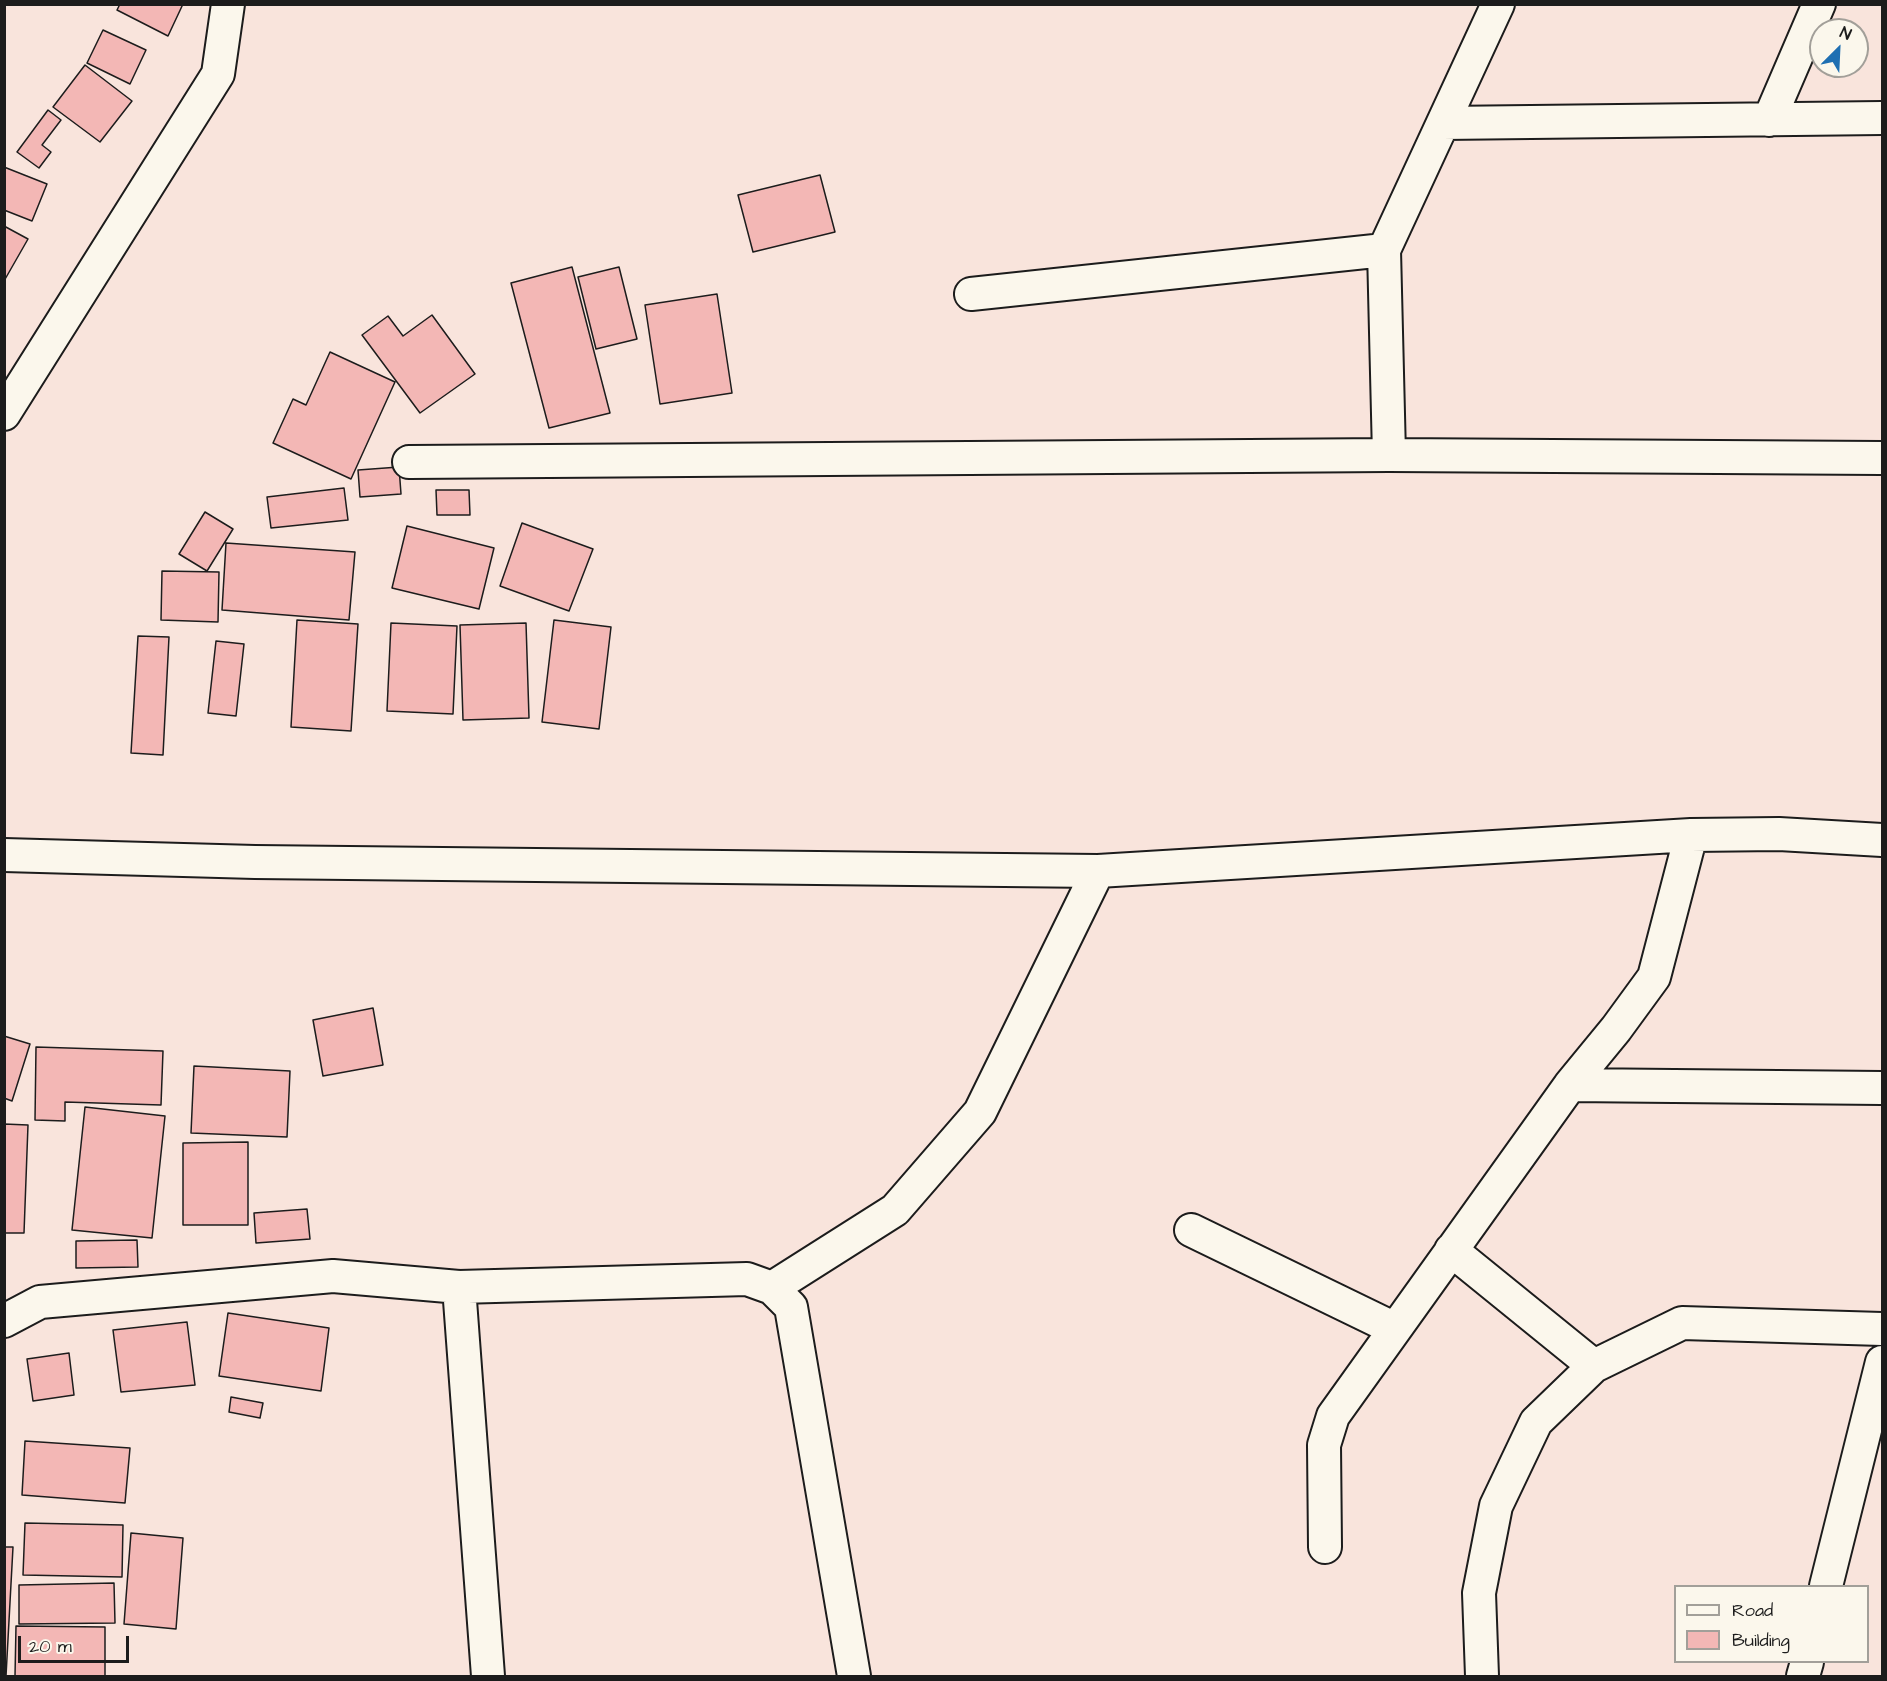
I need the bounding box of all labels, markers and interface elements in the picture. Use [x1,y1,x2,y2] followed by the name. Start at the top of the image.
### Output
[1809,18,1869,78] north arrow
[1836,21,1855,45] text: N
[1674,1585,1869,1663] legend
[1732,1598,1773,1623] text: Road
[21,1624,132,1662] scale bar
[1732,1628,1790,1653] text: Building
[29,1634,72,1659] text: 20 m

